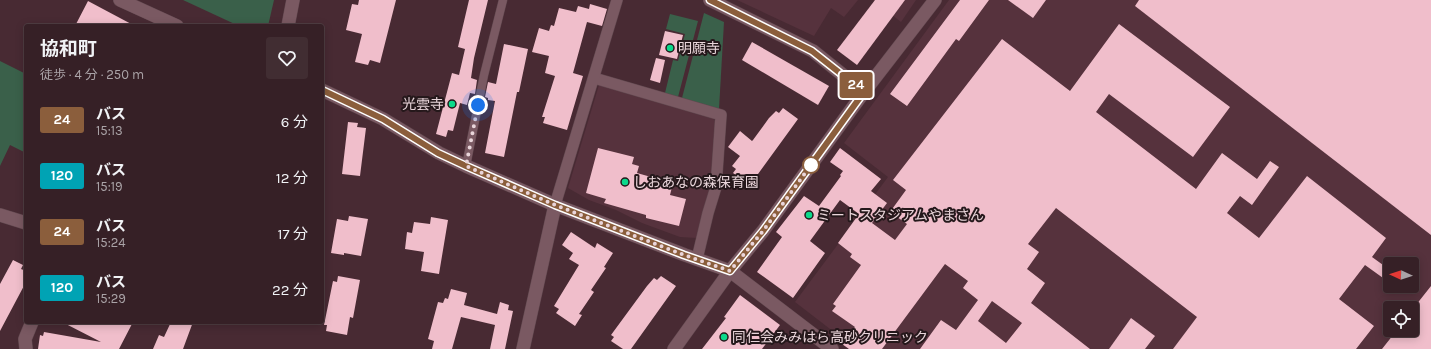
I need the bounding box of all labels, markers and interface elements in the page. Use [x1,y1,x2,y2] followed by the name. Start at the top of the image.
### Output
[266,37,308,79] button: heart
[40,38,97,60] text: 協和町
[678,40,720,57] place label: 明願寺
[665,43,675,53] marker: 明願寺
[40,67,144,82] text: 徒歩 · 4 分 · 250 m
[838,72,874,98] line badge: 24
[848,76,864,93] text: 24
[468,95,488,115] your location
[402,96,444,113] place label: 光雲寺
[447,99,457,109] marker: 光雲寺
[96,105,126,123] text: バス
[54,111,70,128] text: 24
[281,113,308,131] text: 6 分
[96,123,123,138] text: 15:13
[802,156,820,174] unlabelled marker
[96,161,126,179] text: バス
[51,167,73,184] text: 120
[276,169,308,187] text: 12 分
[633,174,759,191] place label: しおあなの森保育園
[620,177,630,187] marker: しおあなの森保育園
[96,179,122,194] text: 15:19
[817,207,984,224] place label: ミートスタジアムやまさん
[804,210,814,220] marker: ミートスタジアムやまさん
[96,217,126,235] text: バス
[54,223,70,240] text: 24
[277,225,308,243] text: 17 分
[96,235,125,250] text: 15:24
[1383,257,1419,293] north arrow
[1383,257,1419,337] map controls
[96,273,126,291] text: バス
[51,279,73,296] text: 120
[272,281,308,299] text: 22 分
[96,291,126,306] text: 15:29
[1383,301,1419,337] button: locate
[732,329,928,346] place label: 同仁会みみはら高砂クリニック
[719,332,729,342] marker: 同仁会みみはら高砂クリニック

